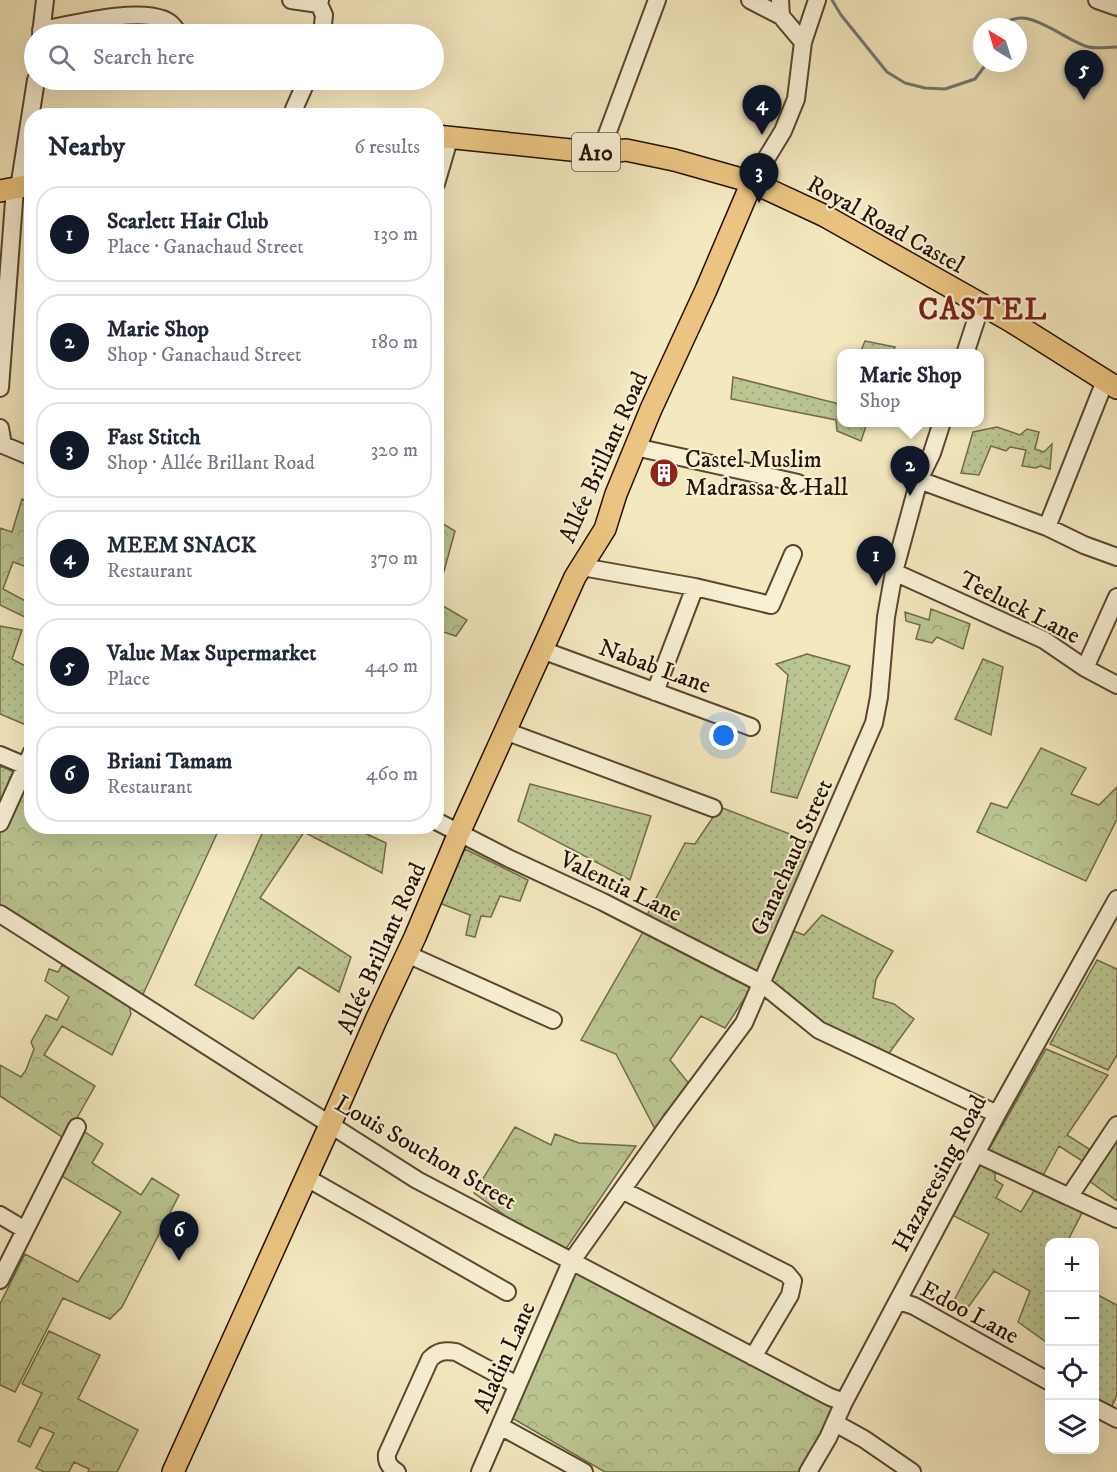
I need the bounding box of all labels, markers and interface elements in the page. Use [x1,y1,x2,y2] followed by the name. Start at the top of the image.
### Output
[973,18,1027,72] north arrow
[24,24,444,90] search box
[45,41,78,74] icon: search
[93,44,195,71] text: Search here
[1064,51,1104,100] pin: 5
[742,86,782,135] pin: 4
[48,131,125,164] text: Nearby
[572,133,620,171] road number: A10
[354,135,420,160] text: 6 results
[740,154,778,203] pin: 3
[802,169,970,281] street label: Royal Road Castel
[107,208,268,235] text: Scarlett Hair Club
[66,222,73,247] text: 1
[373,222,418,247] text: 130 m
[107,235,304,260] text: Place · Ganachaud Street
[918,292,1048,329] district label: CASTEL
[107,316,209,343] text: Marie Shop
[65,330,74,355] text: 2
[371,330,418,355] text: 180 m
[107,343,301,368] text: Shop · Ganachaud Street
[837,349,984,427] popup
[860,362,961,389] text: Marie Shop
[553,367,655,548] street label: Allée Brillant Road
[860,389,900,414] text: Shop
[107,424,201,451] text: Fast Stitch
[66,438,73,463] text: 3
[371,438,418,463] text: 320 m
[685,445,849,503] place label: Castel Muslim Madrassa & Hall
[890,446,930,496] pin: 2
[107,451,315,476] text: Shop · Allée Brillant Road
[648,457,680,489] building icon: Castel Muslim Madrassa & Hall
[107,532,256,559] text: MEEM SNACK
[856,536,896,586] pin: 1
[64,546,75,571] text: 4
[370,546,418,571] text: 370 m
[107,559,192,584] text: Restaurant
[954,565,1085,651] street label: Teeluck Lane
[595,633,715,701] street label: Nabab Lane
[107,640,316,667] text: Value Max Supermarket
[65,654,74,679] text: 5
[365,654,418,679] text: 440 m
[107,667,150,692] text: Place
[709,721,738,750] your location
[107,748,232,775] text: Briani Tamam
[64,762,75,787] text: 6
[366,762,418,787] text: 460 m
[744,774,840,940] street label: Ganachaud Street
[107,775,192,800] text: Restaurant
[554,844,687,929] street label: Valentia Lane
[331,858,433,1039] street label: Allée Brillant Road
[329,1089,522,1217] street label: Louis Souchon Street
[886,1090,994,1257] street label: Hazareesing Road
[160,1212,198,1261] pin: 6
[1045,1238,1099,1454] map controls
[1045,1238,1099,1292] button: +
[915,1274,1024,1351] street label: Edoo Lane
[1045,1292,1099,1346] button: −
[467,1297,543,1418] street label: Aladin Lane
[1045,1346,1099,1400] button: locate
[1045,1400,1099,1454] button: layers

